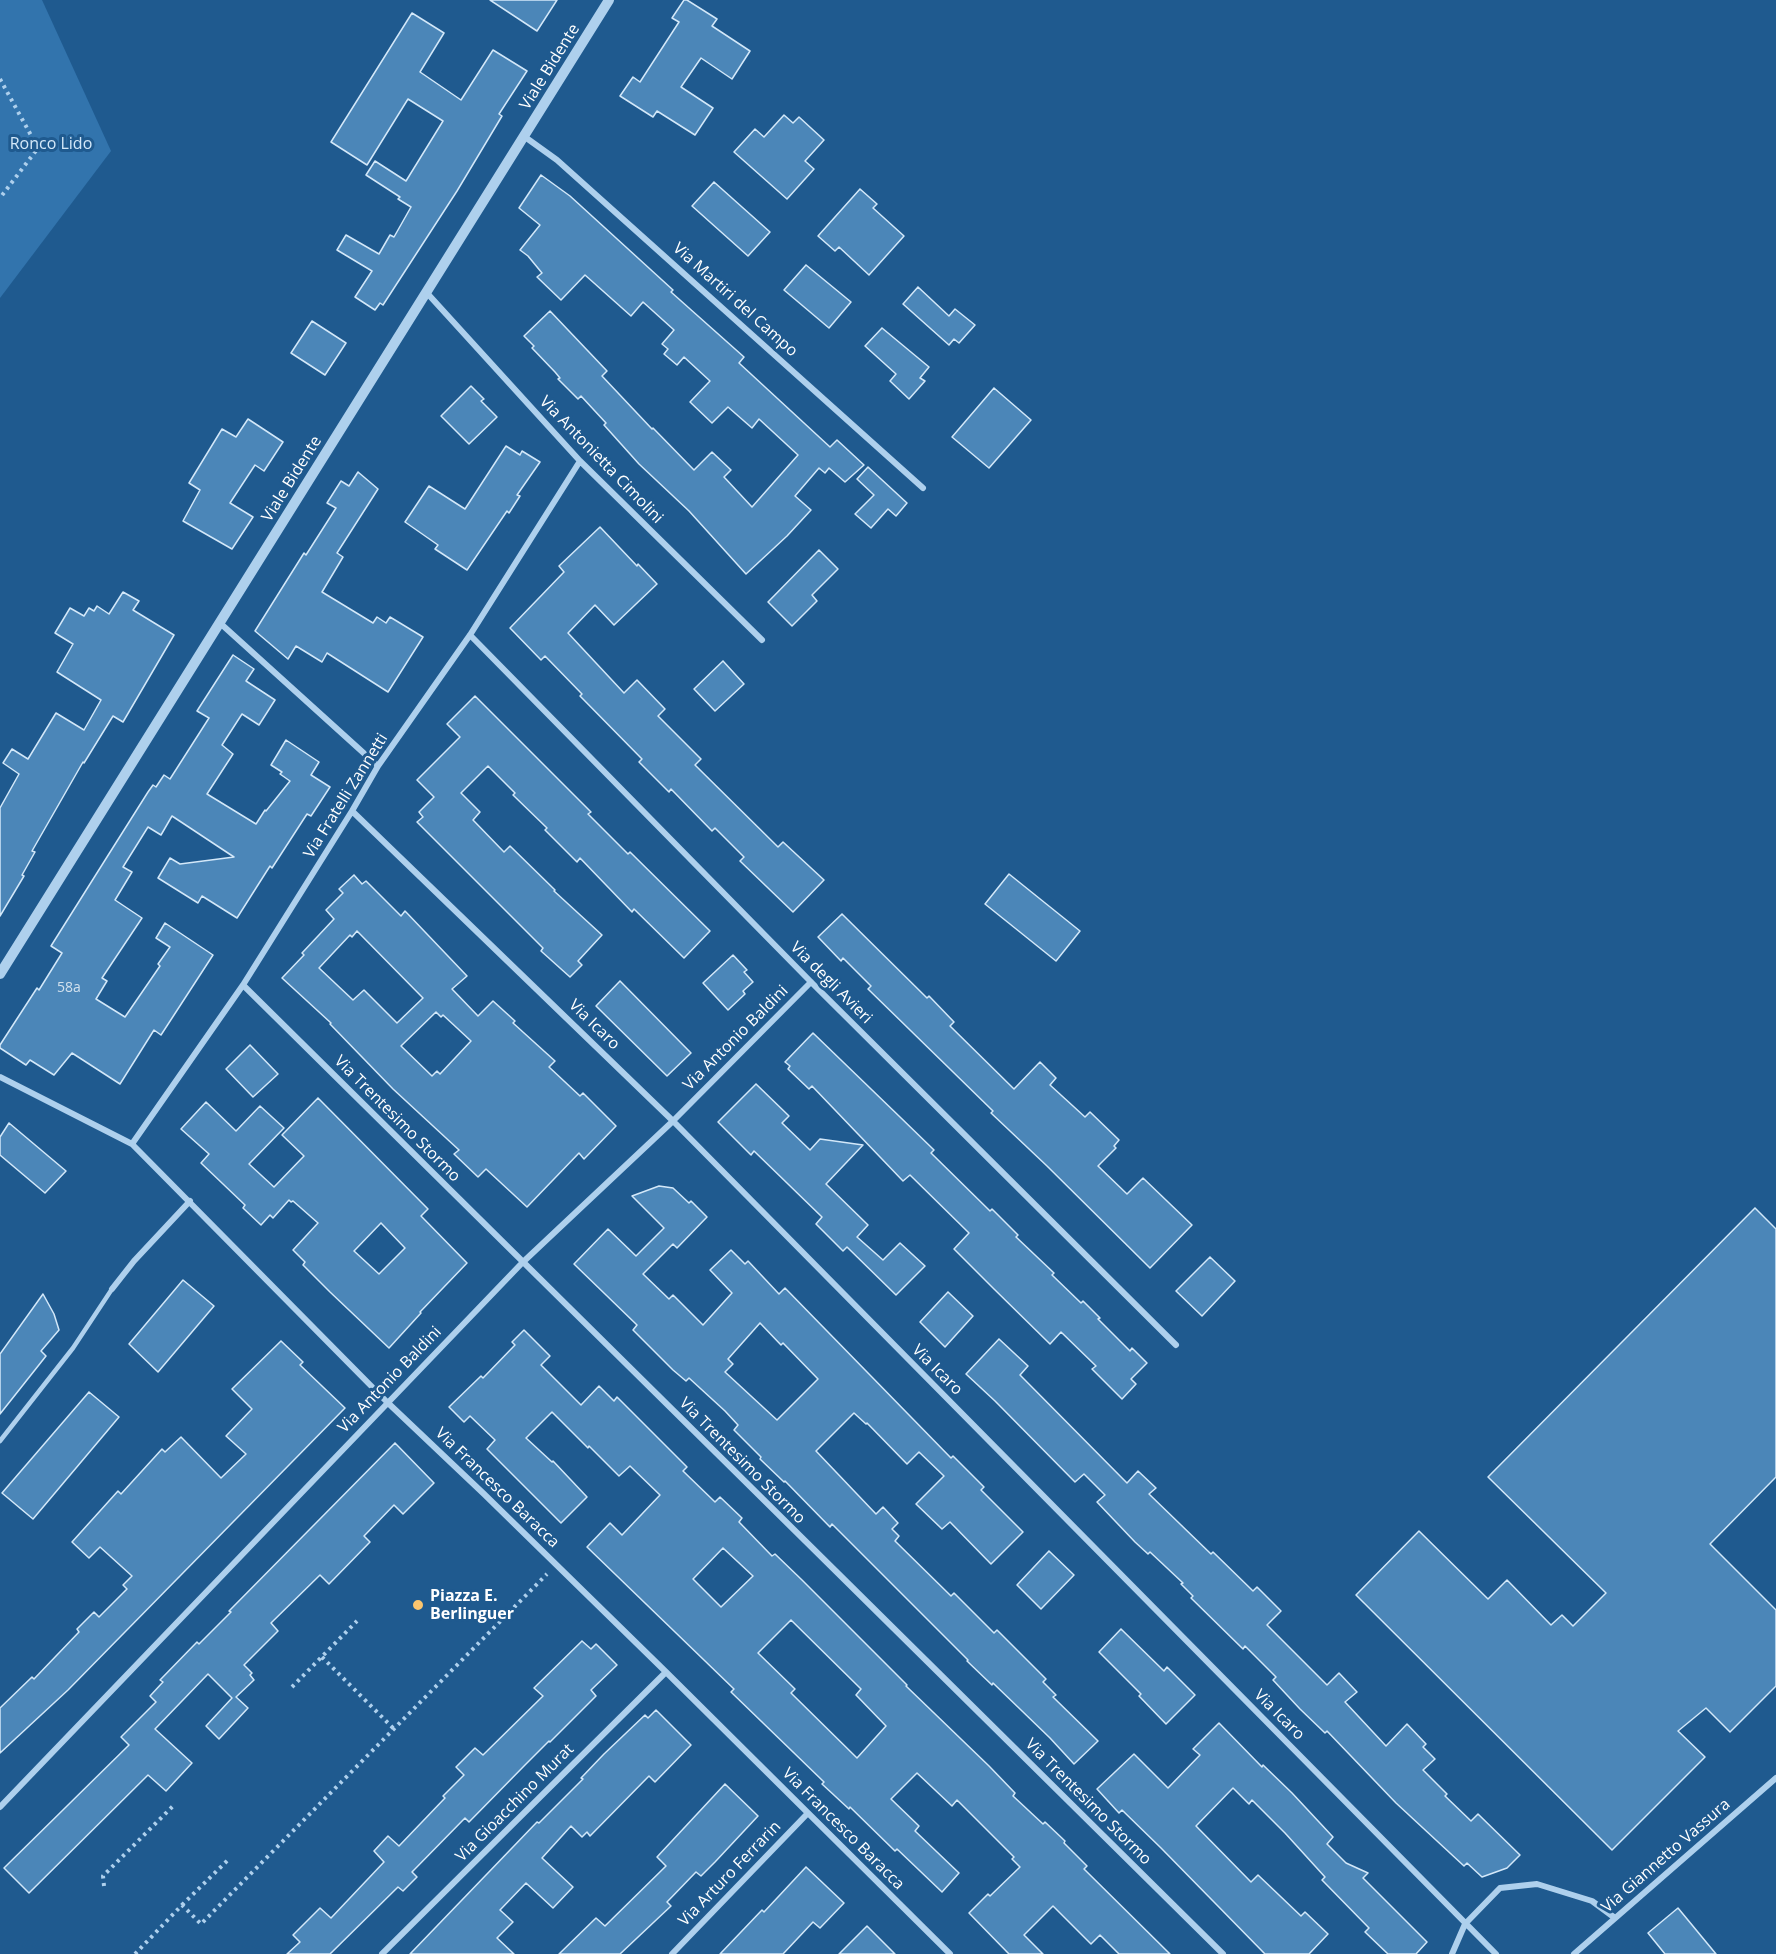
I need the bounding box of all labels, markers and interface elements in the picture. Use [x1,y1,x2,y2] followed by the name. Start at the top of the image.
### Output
[516,21,584,113] street label: Viale Bidente
[10,134,92,154] park label: Ronco Lido
[669,239,801,361] street label: Via Martiri del Campo
[535,392,667,528] street label: Via Antonietta Cimolini
[258,433,326,525] street label: Viale Bidente
[300,730,392,862] street label: Via Fratelli Zannetti
[786,938,876,1028] street label: Via degli Avieri
[57,980,81,996] house number: 58a
[680,982,792,1094] street label: Via Antonio Baldini
[564,996,624,1054] street label: Via Icaro
[330,1052,464,1186] street label: Via Trentesimo Stormo
[334,1323,446,1437] street label: Via Antonio Baldini
[908,1341,966,1399] street label: Via Icaro
[675,1394,809,1528] street label: Via Trentesimo Stormo
[431,1424,563,1552] street label: Via Francesco Baracca
[430,1586,514,1624] place label: Piazza E. Berlinguer
[411,1598,425,1612] marker: Piazza E. Berlinguer
[1250,1686,1308,1744] street label: Via Icaro
[1021,1735,1155,1869] street label: Via Trentesimo Stormo
[452,1740,578,1866] street label: Via Gioacchino Murat
[778,1764,908,1894] street label: Via Francesco Baracca
[1598,1795,1734,1917] street label: Via Giannetto Vassura
[675,1817,785,1931] street label: Via Arturo Ferrarin

